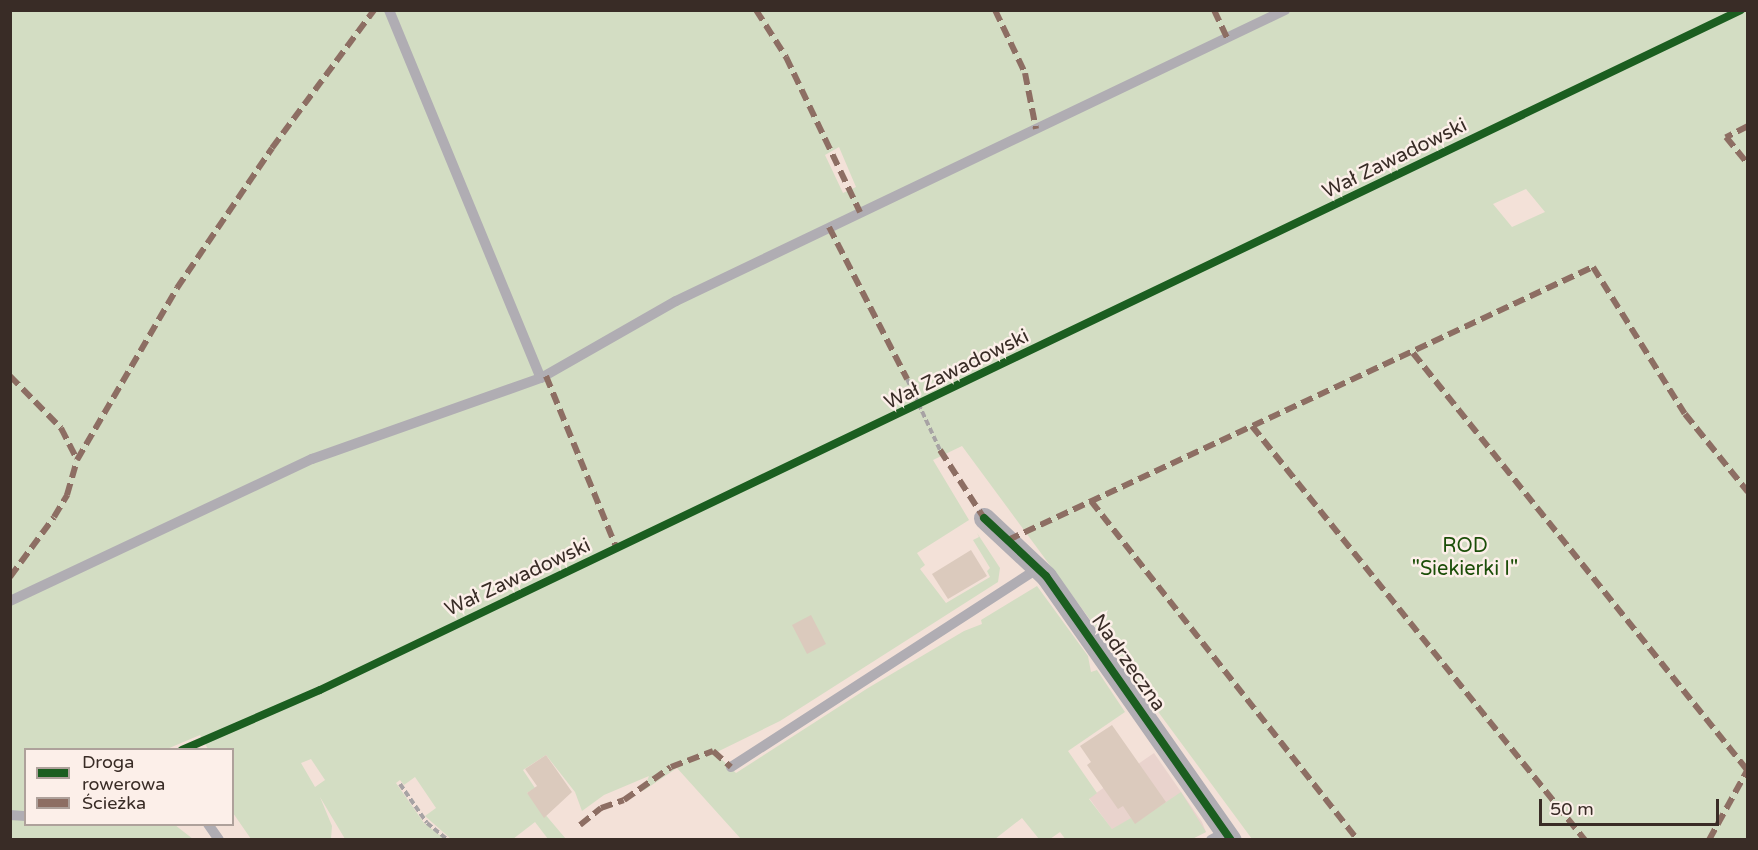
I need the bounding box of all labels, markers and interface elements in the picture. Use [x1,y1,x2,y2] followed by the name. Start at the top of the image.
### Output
[1319,114,1471,204] street label: Wał Zawadowski
[881,325,1033,415] street label: Wał Zawadowski
[441,534,595,622] street label: Wał Zawadowski
[1412,535,1518,582] park label: ROD "Siekierki I"
[1086,610,1170,716] street label: Nadrzeczna
[24,748,234,826] legend
[82,751,165,795] text: Droga rowerowa
[1542,787,1722,825] scale bar
[82,792,146,814] text: Ścieżka
[1550,798,1594,820] text: 50 m

